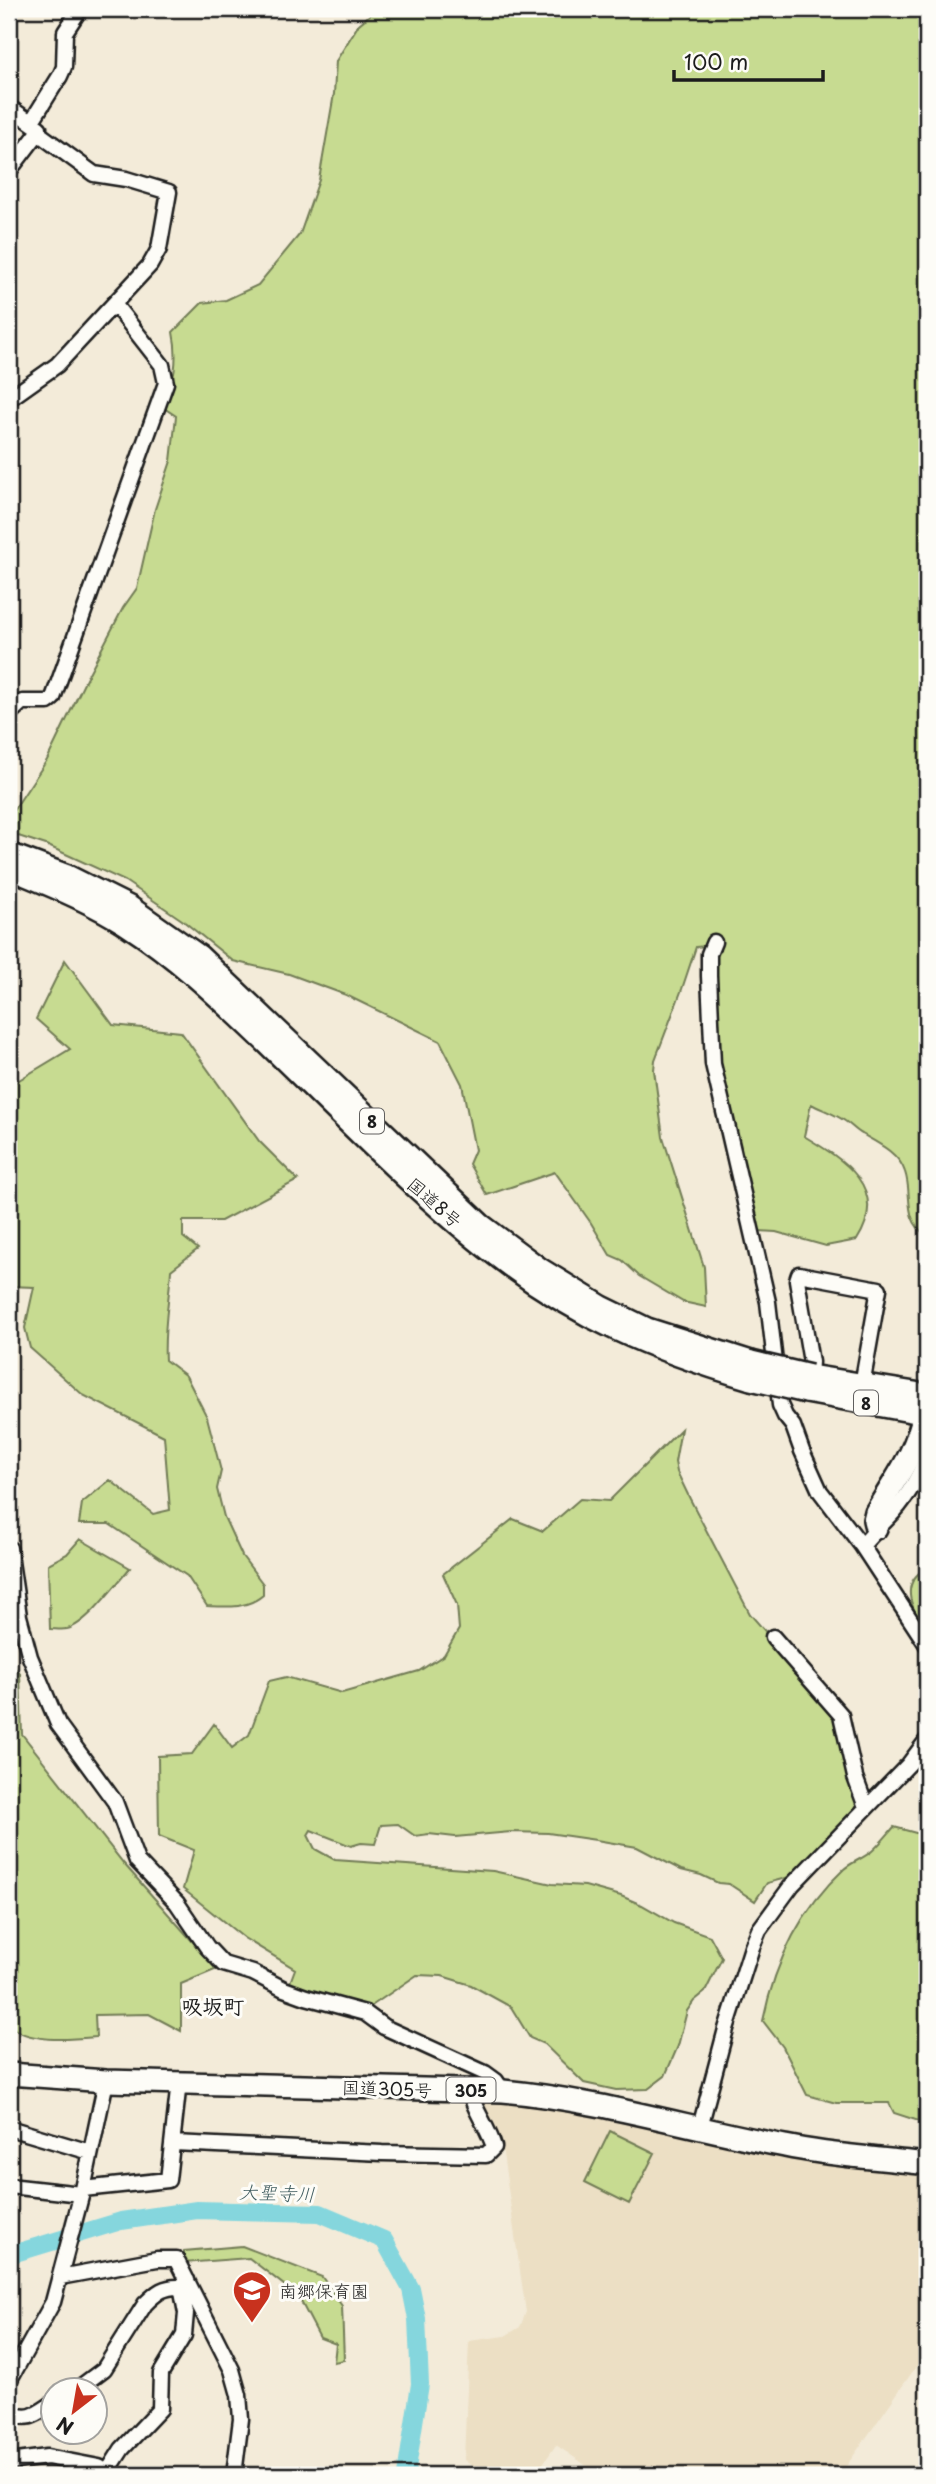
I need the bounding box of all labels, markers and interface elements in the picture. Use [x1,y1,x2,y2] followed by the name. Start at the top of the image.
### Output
[674,38,822,82] scale bar
[684,45,748,77] text: 100 m
[360,1108,384,1134] road number: 8
[402,1170,468,1234] street label: 国道8号
[854,1390,878,1415] road number: 8
[182,1989,245,2021] district label: 吸坂町
[341,2073,433,2103] street label: 国道305号
[447,2078,496,2102] road number: 305
[239,2177,315,2207] water label: 大聖寺川
[231,2269,273,2324] school or university icon: 南郷保育園
[279,2277,369,2304] place label: 南郷保育園
[38,2376,108,2446] north arrow
[51,2411,78,2442] text: N

